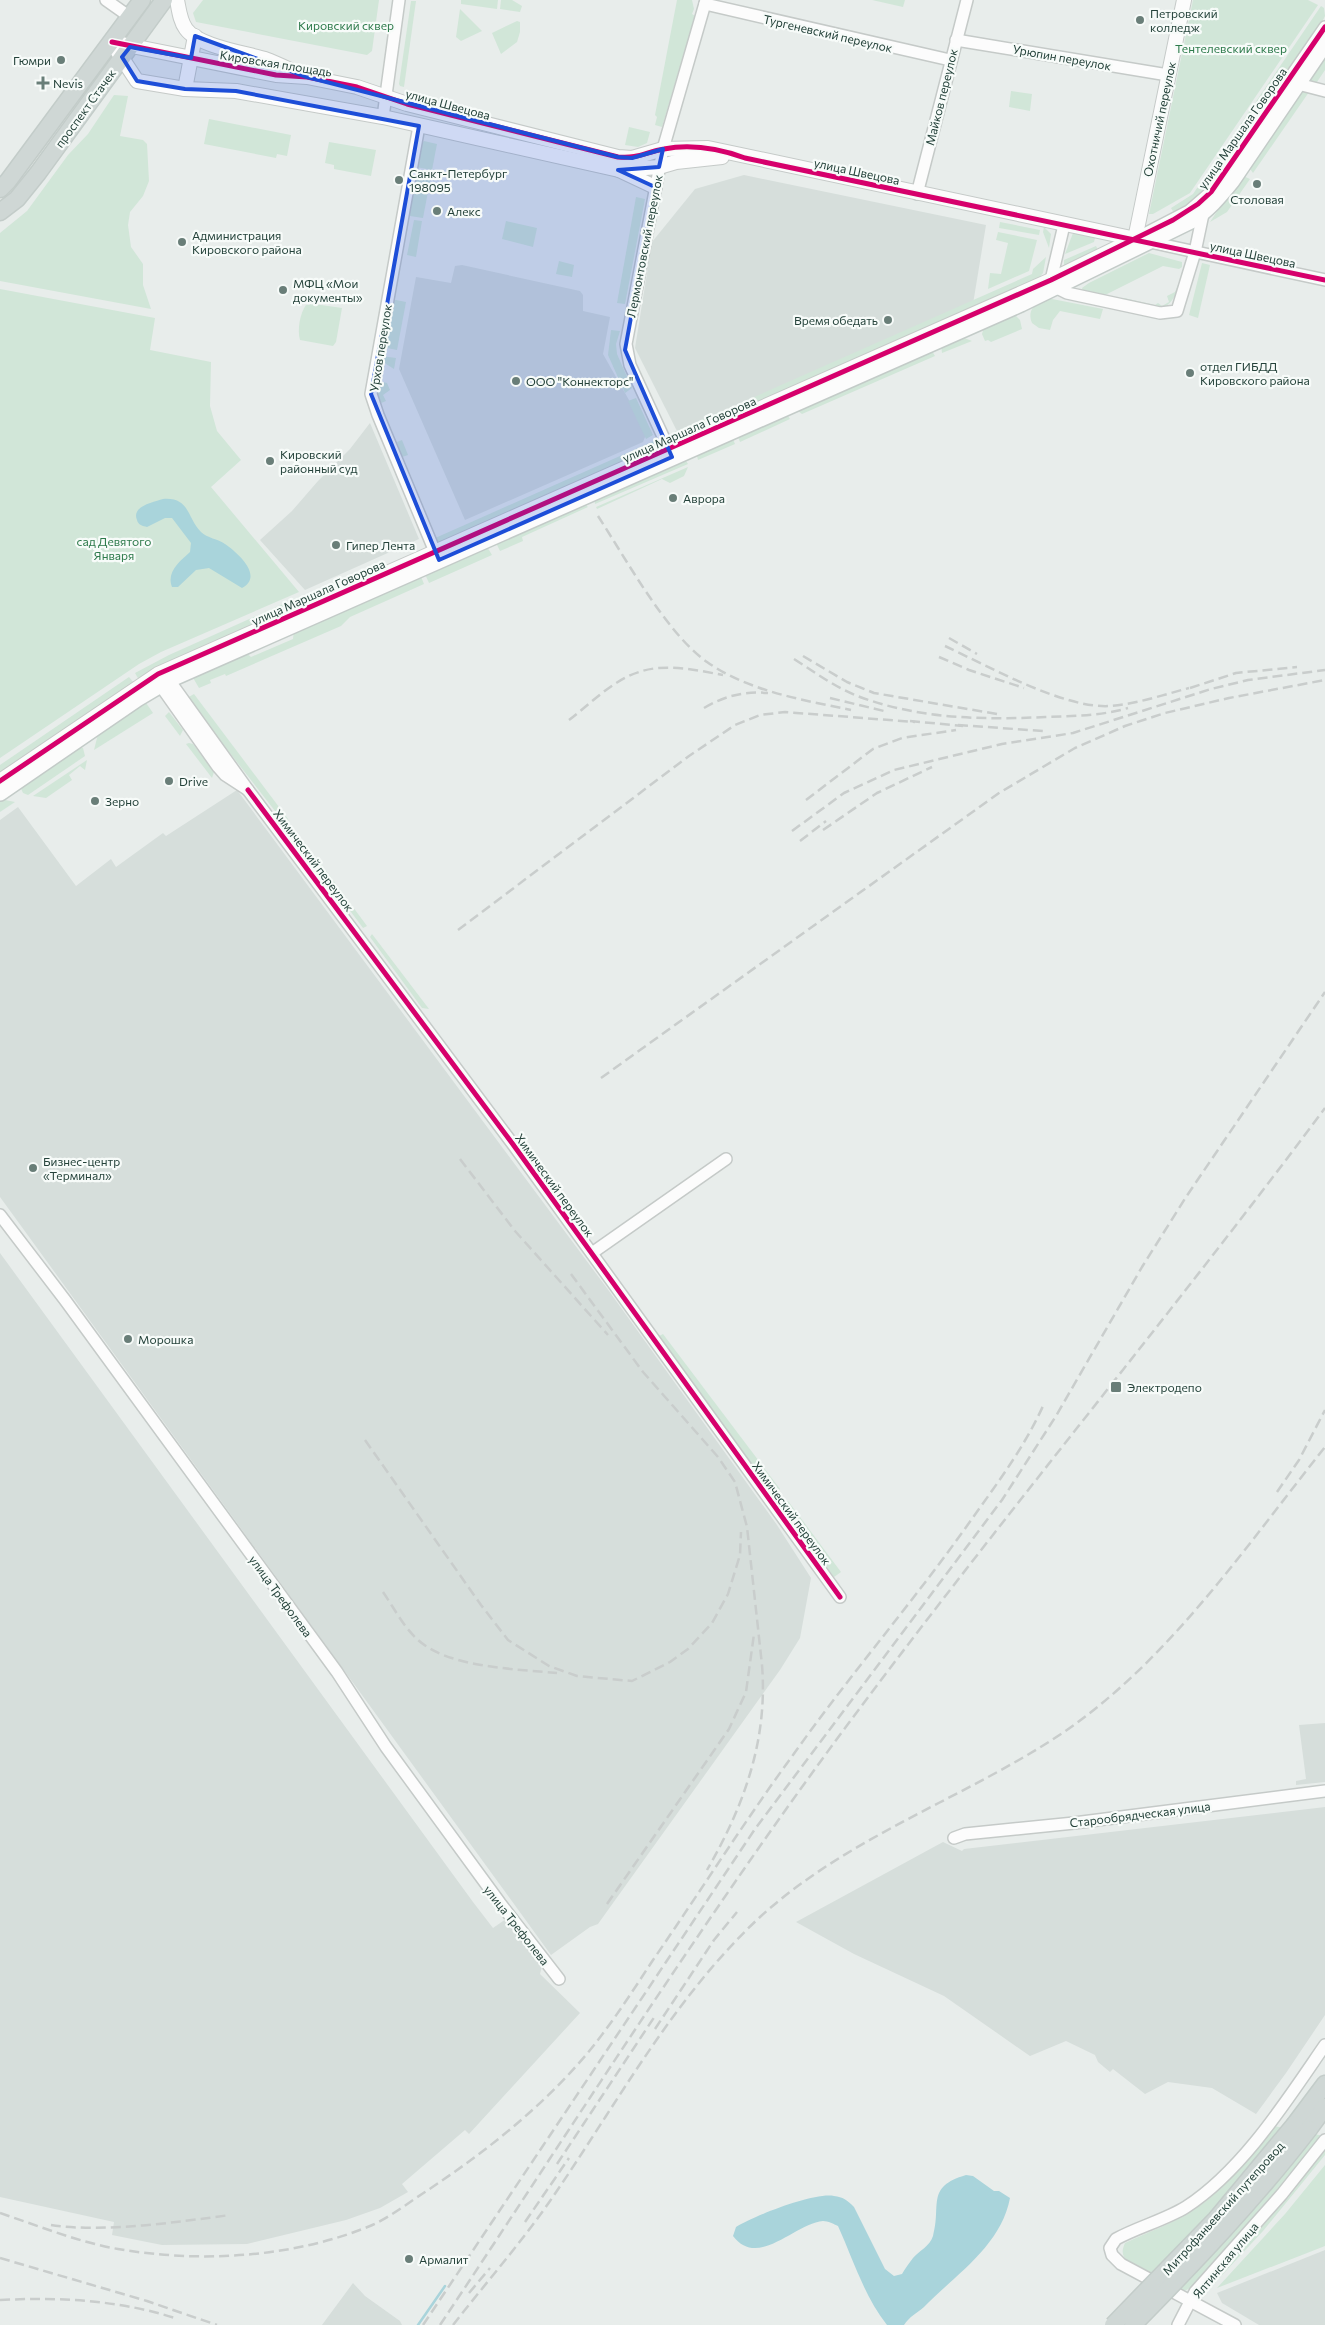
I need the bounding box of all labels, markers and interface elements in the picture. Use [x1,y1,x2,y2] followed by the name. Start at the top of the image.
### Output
[1150,6,1218,34] place label: Петровский колледж
[762,11,895,55] street label: Тургеневский переулок
[1134,14,1146,26] marker: Петровский колледж
[298,18,394,32] park label: Кировский сквер
[1012,41,1113,73] street label: Урюпин переулок
[1175,41,1287,55] park label: Тентелевский сквер
[219,47,333,79] street label: Кировская площадь
[922,47,960,147] street label: Майков переулок
[13,53,51,67] place label: Гюмри
[55,54,67,66] marker: Гюмри
[1140,60,1178,178] street label: Охотничий переулок
[1195,65,1289,191] street label: улица Маршала Говорова
[52,66,118,150] street label: проспект Стачек
[53,76,83,90] place label: Nevis
[37,77,49,89] marker: Nevis
[404,86,492,122] street label: улица Швецова
[813,155,901,187] street label: улица Швецова
[409,166,507,194] place label: Санкт-Петербург 198095
[623,173,665,319] street label: Лермонтовский переулок
[393,174,405,186] marker: Санкт-Петербург 198095
[1251,178,1263,190] marker: Столовая
[1230,192,1284,206] place label: Столовая
[447,204,481,218] place label: Алекс
[431,205,443,217] marker: Алекс
[192,228,302,256] place label: Администрация Кировского района
[176,236,188,248] marker: Администрация Кировского района
[1209,238,1297,270] street label: улица Швецова
[293,276,363,304] place label: МФЦ «Мои документы»
[277,284,289,296] marker: МФЦ «Мои документы»
[366,303,394,393] street label: Урхов переулок
[794,313,878,327] place label: Время обедать
[882,314,894,326] marker: Время обедать
[1200,359,1310,387] place label: отдел ГИБДД Кировского района
[1184,367,1196,379] marker: отдел ГИБДД Кировского района
[526,374,634,388] place label: ООО "Коннекторс"
[510,375,522,387] marker: ООО "Коннекторс"
[620,393,758,465] street label: улица Маршала Говорова
[280,447,358,475] place label: Кировский районный суд
[264,455,276,467] marker: Кировский районный суд
[683,491,725,505] place label: Аврора
[667,492,679,504] marker: Аврора
[77,534,151,562] park label: сад Девятого Января
[346,538,415,552] place label: Гипер Лента
[330,539,342,551] marker: Гипер Лента
[249,556,387,628] street label: улица Маршала Говорова
[179,774,208,788] place label: Drive
[163,775,175,787] marker: Drive
[105,794,139,808] place label: Зерно
[89,795,101,807] marker: Зерно
[271,806,357,914] street label: Химический переулок
[513,1131,598,1240] street label: Химический переулок
[43,1154,120,1182] place label: Бизнес-центр «Терминал»
[27,1162,39,1174] marker: Бизнес-центр «Терминал»
[138,1332,193,1346] place label: Морошка
[122,1333,134,1345] marker: Морошка
[1109,1380,1123,1394] marker: Электродепо
[1127,1380,1202,1394] place label: Электродепо
[750,1459,835,1568] street label: Химический переулок
[247,1552,315,1640] street label: улица Трефолева
[1069,1798,1211,1830] street label: Старообрядческая улица
[481,1882,553,1968] street label: улица Трефолева
[1159,2138,1287,2278] street label: Митрофаньевский путепровод
[1189,2219,1261,2301] street label: Ялтинская улица
[419,2252,469,2266] place label: Армалит
[403,2253,415,2265] marker: Армалит

